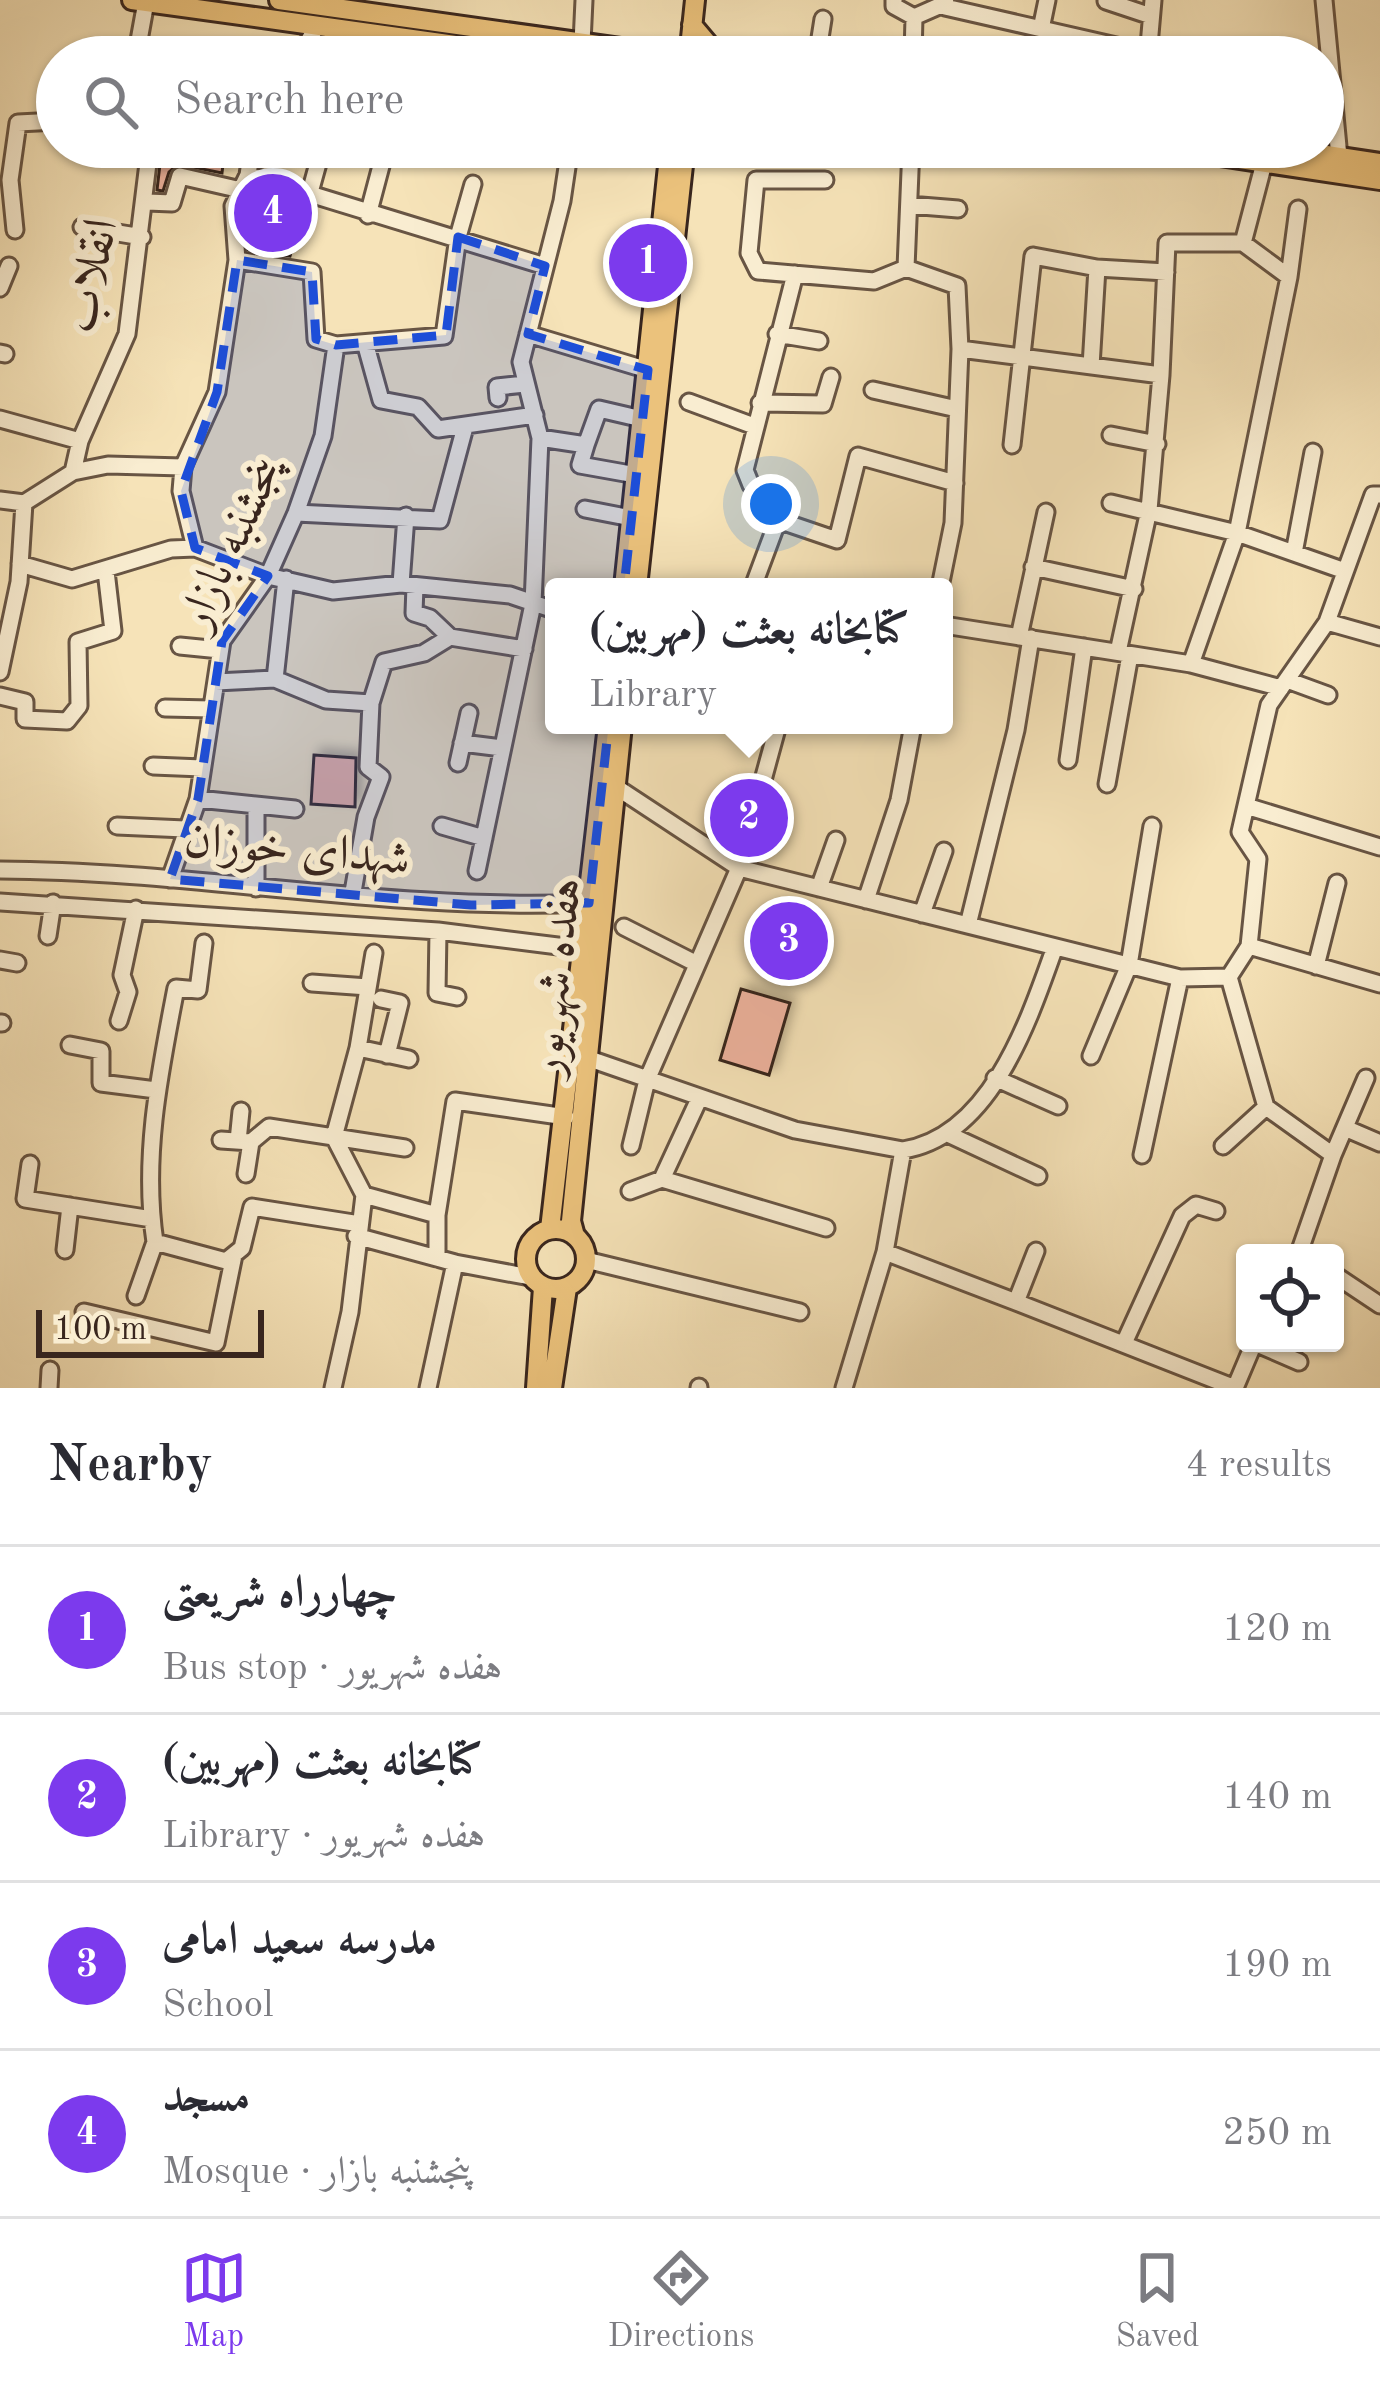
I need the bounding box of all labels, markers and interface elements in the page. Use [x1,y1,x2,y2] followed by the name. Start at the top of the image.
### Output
[36,36,1344,168] search box
[78,69,144,135] icon: search
[174,79,404,124] text: Search here
[234,168,312,258] pin: 4
[57,215,129,338] street label: انقلاب
[609,218,687,308] pin: 1
[170,448,295,641] street label: پنجشنبه بازار
[741,474,801,534] your location
[545,578,953,734] popup
[589,609,909,654] text: کتابخانه بعثت (مهربین)
[589,676,717,715] text: Library
[710,773,788,863] pin: 2
[182,817,412,888] street label: شهدای خوزان
[522,875,594,1083] street label: هفده شهریور
[750,896,828,986] pin: 3
[1236,1244,1344,1352] map controls
[1236,1244,1344,1352] button: locate
[36,1304,264,1357] scale bar
[54,1314,147,1347] text: 100 m
[48,1441,213,1492] text: Nearby
[1186,1446,1332,1485] text: 4 results
[162,1572,398,1617] text: چهارراه شریعتی
[76,1610,98,1649] text: 1
[1222,1610,1332,1649] text: 120 m
[162,1649,502,1688] text: Bus stop · هفده شهریور
[162,1740,483,1785] text: کتابخانه بعثت (مهربین)
[76,1778,98,1817] text: 2
[1222,1778,1332,1817] text: 140 m
[162,1817,485,1856] text: Library · هفده شهریور
[162,1919,437,1964] text: مدرسه سعید امامی
[76,1946,98,1985] text: 3
[1222,1946,1332,1985] text: 190 m
[162,1986,274,2025] text: School
[162,2076,250,2121] text: مسجد
[76,2114,98,2153] text: 4
[1222,2114,1332,2153] text: 250 m
[162,2153,471,2192] text: Mosque · پنجشنبه بازار
[181,2245,247,2358] tab: Map
[608,2245,754,2358] tab: Directions
[1115,2245,1199,2358] tab: Saved

